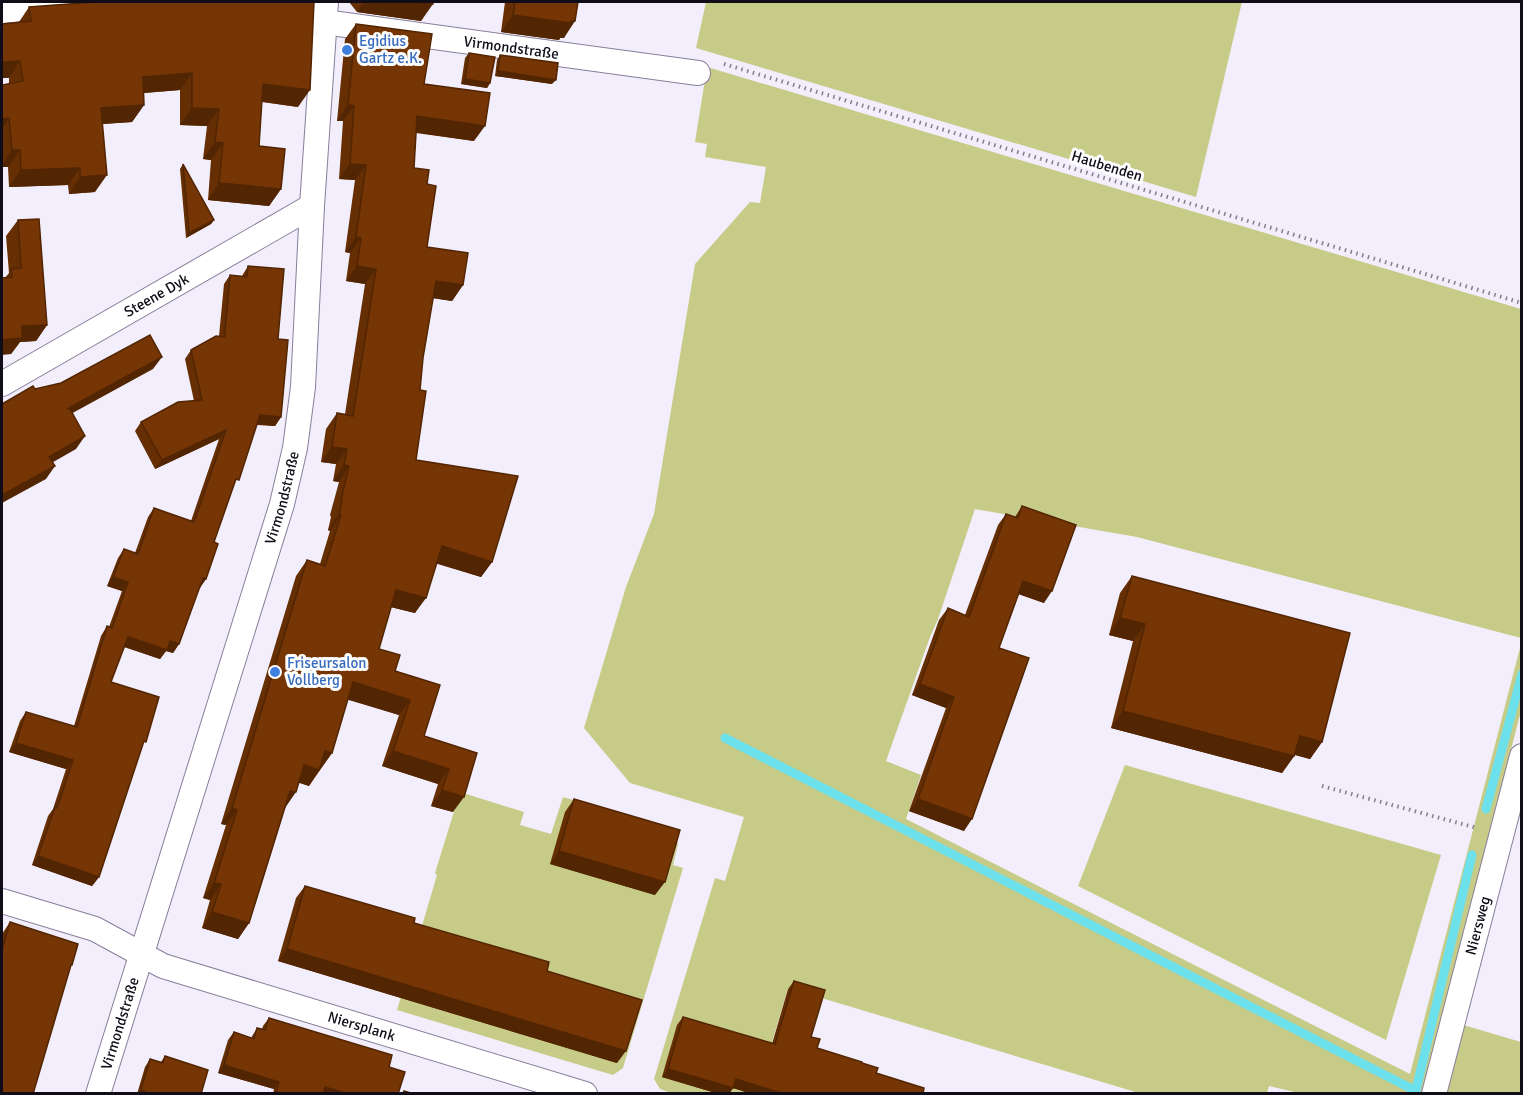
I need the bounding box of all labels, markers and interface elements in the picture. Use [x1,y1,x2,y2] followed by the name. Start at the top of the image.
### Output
[359,32,422,67] place label: Egidius Gartz e.K.
[463,32,560,63] street label: Virmondstraße
[340,43,354,57] marker: Egidius Gartz e.K.
[1069,147,1145,185] street label: Haubenden
[121,269,192,321] street label: Steene Dyk
[261,449,303,547] street label: Virmondstraße
[287,654,367,689] place label: Friseursalon Vollberg
[268,665,282,679] marker: Friseursalon Vollberg
[1462,894,1494,957] street label: Niersweg
[97,975,143,1072] street label: Virmondstraße
[326,1008,398,1045] street label: Niersplank

